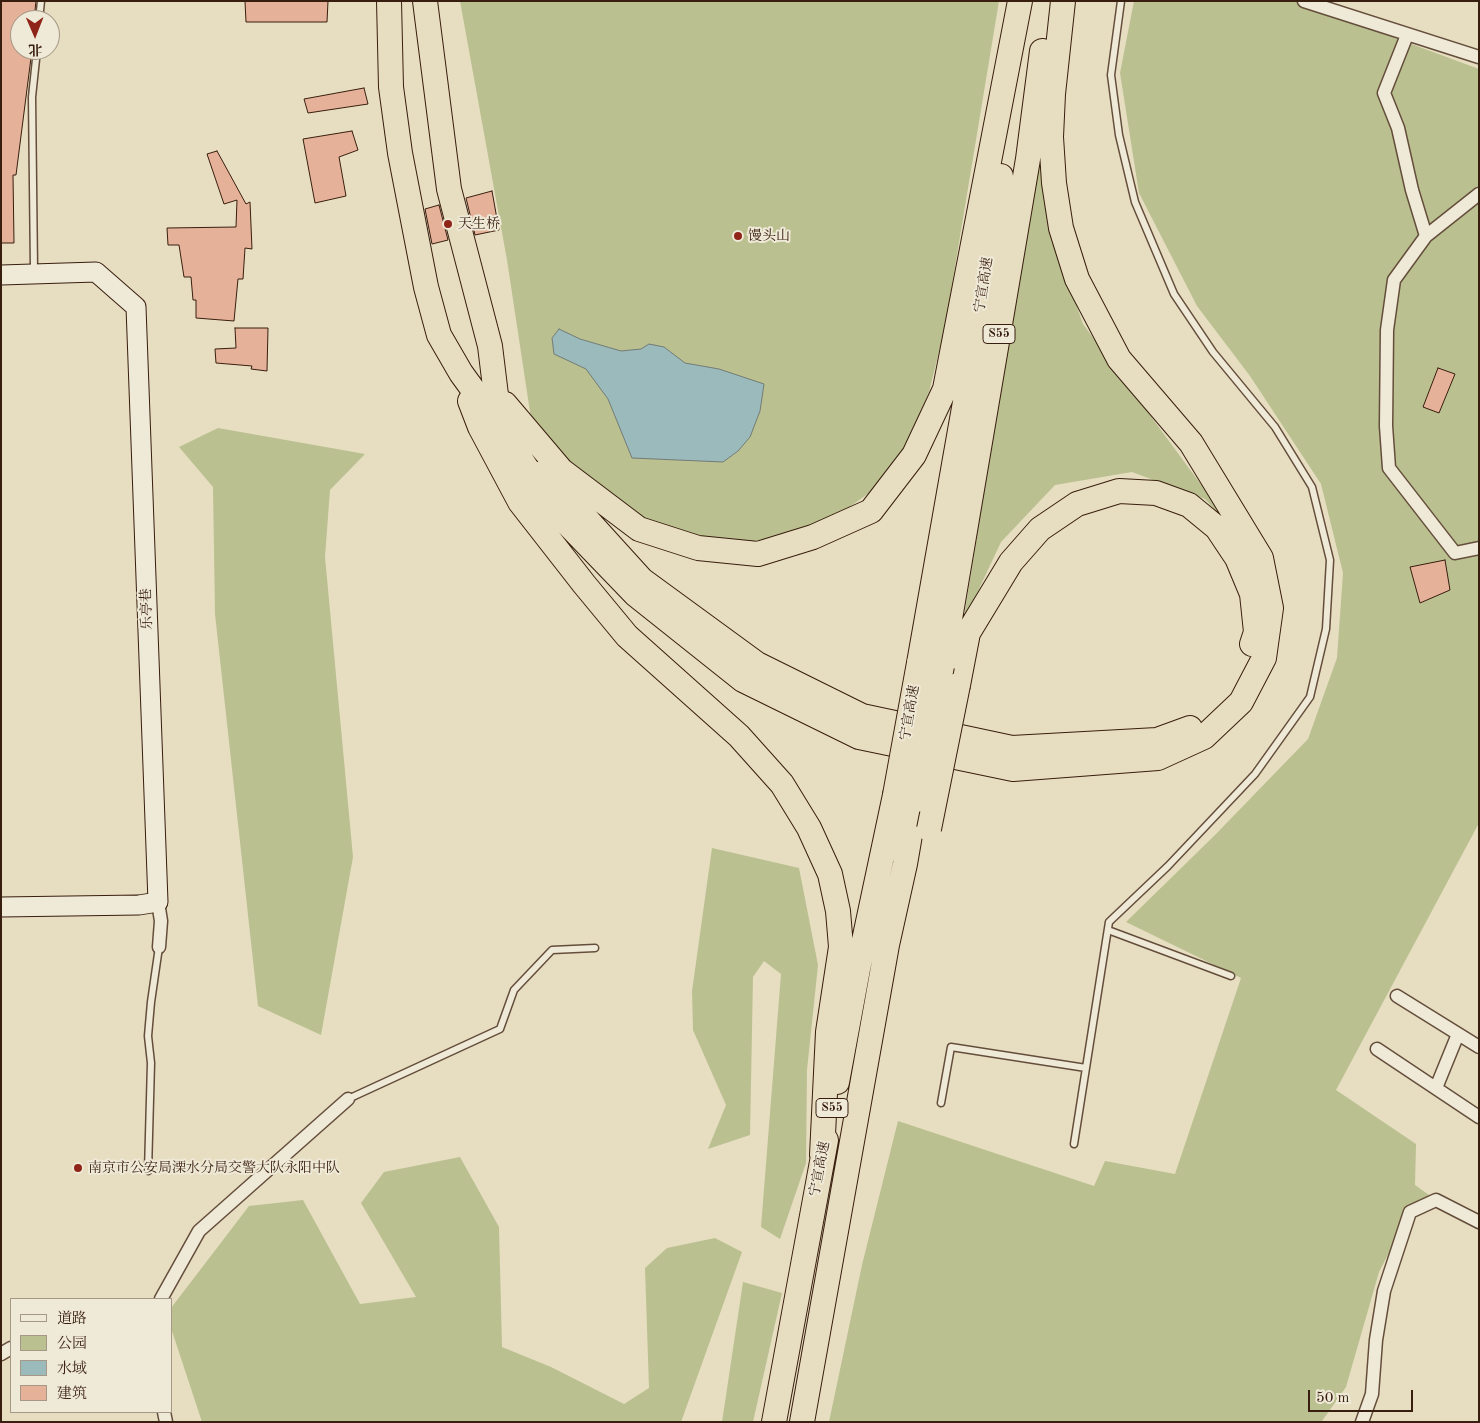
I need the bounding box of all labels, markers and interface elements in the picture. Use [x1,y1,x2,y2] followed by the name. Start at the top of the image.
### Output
[10,10,60,60] north arrow
[28,42,42,56] text: 北
[458,216,500,232] place label: 天生桥
[442,218,454,230] marker: 天生桥
[748,228,790,244] place label: 馒头山
[732,230,744,242] marker: 馒头山
[971,256,997,314] street label: 宁宣高速
[983,324,1015,344] road number: S55
[138,588,156,630] street label: 乐亭巷
[897,684,923,742] street label: 宁宣高速
[816,1098,848,1118] road number: S55
[806,1140,834,1198] street label: 宁宣高速
[88,1160,340,1176] place label: 南京市公安局溧水分局交警大队永阳中队
[72,1162,84,1174] marker: 南京市公安局溧水分局交警大队永阳中队
[10,1298,172,1413] legend
[57,1312,87,1327] text: 道路
[57,1337,87,1352] text: 公园
[57,1362,87,1377] text: 水域
[1310,1380,1415,1412] scale bar
[57,1387,87,1402] text: 建筑
[1316,1391,1350,1406] text: 50 m

